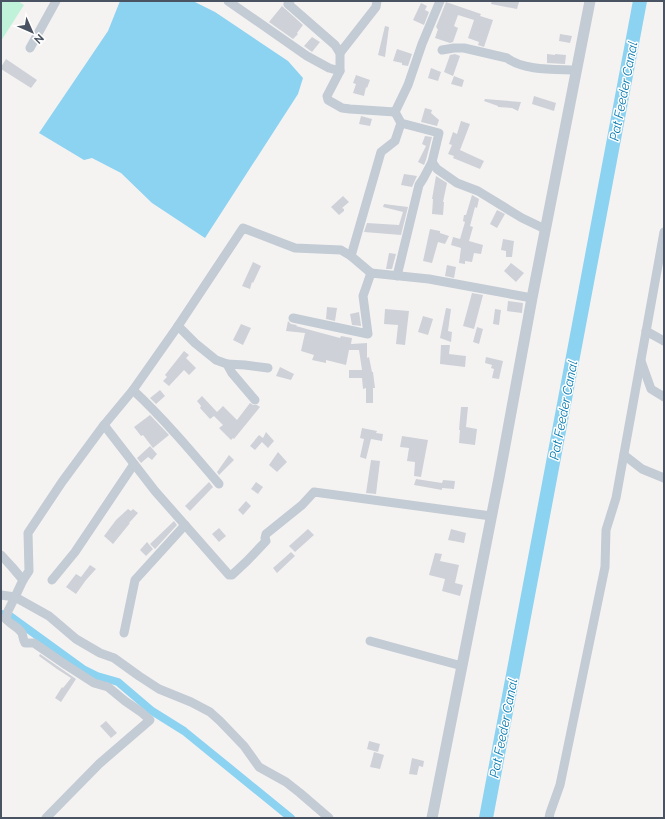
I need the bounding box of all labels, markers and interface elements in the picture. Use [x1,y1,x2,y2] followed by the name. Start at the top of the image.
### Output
[12,12,52,52] north arrow
[31,31,46,46] text: N
[607,40,641,142] water label: Pat Feeder Canal
[547,359,581,461] water label: Pat Feeder Canal
[487,677,521,779] water label: Pat Feeder Canal

